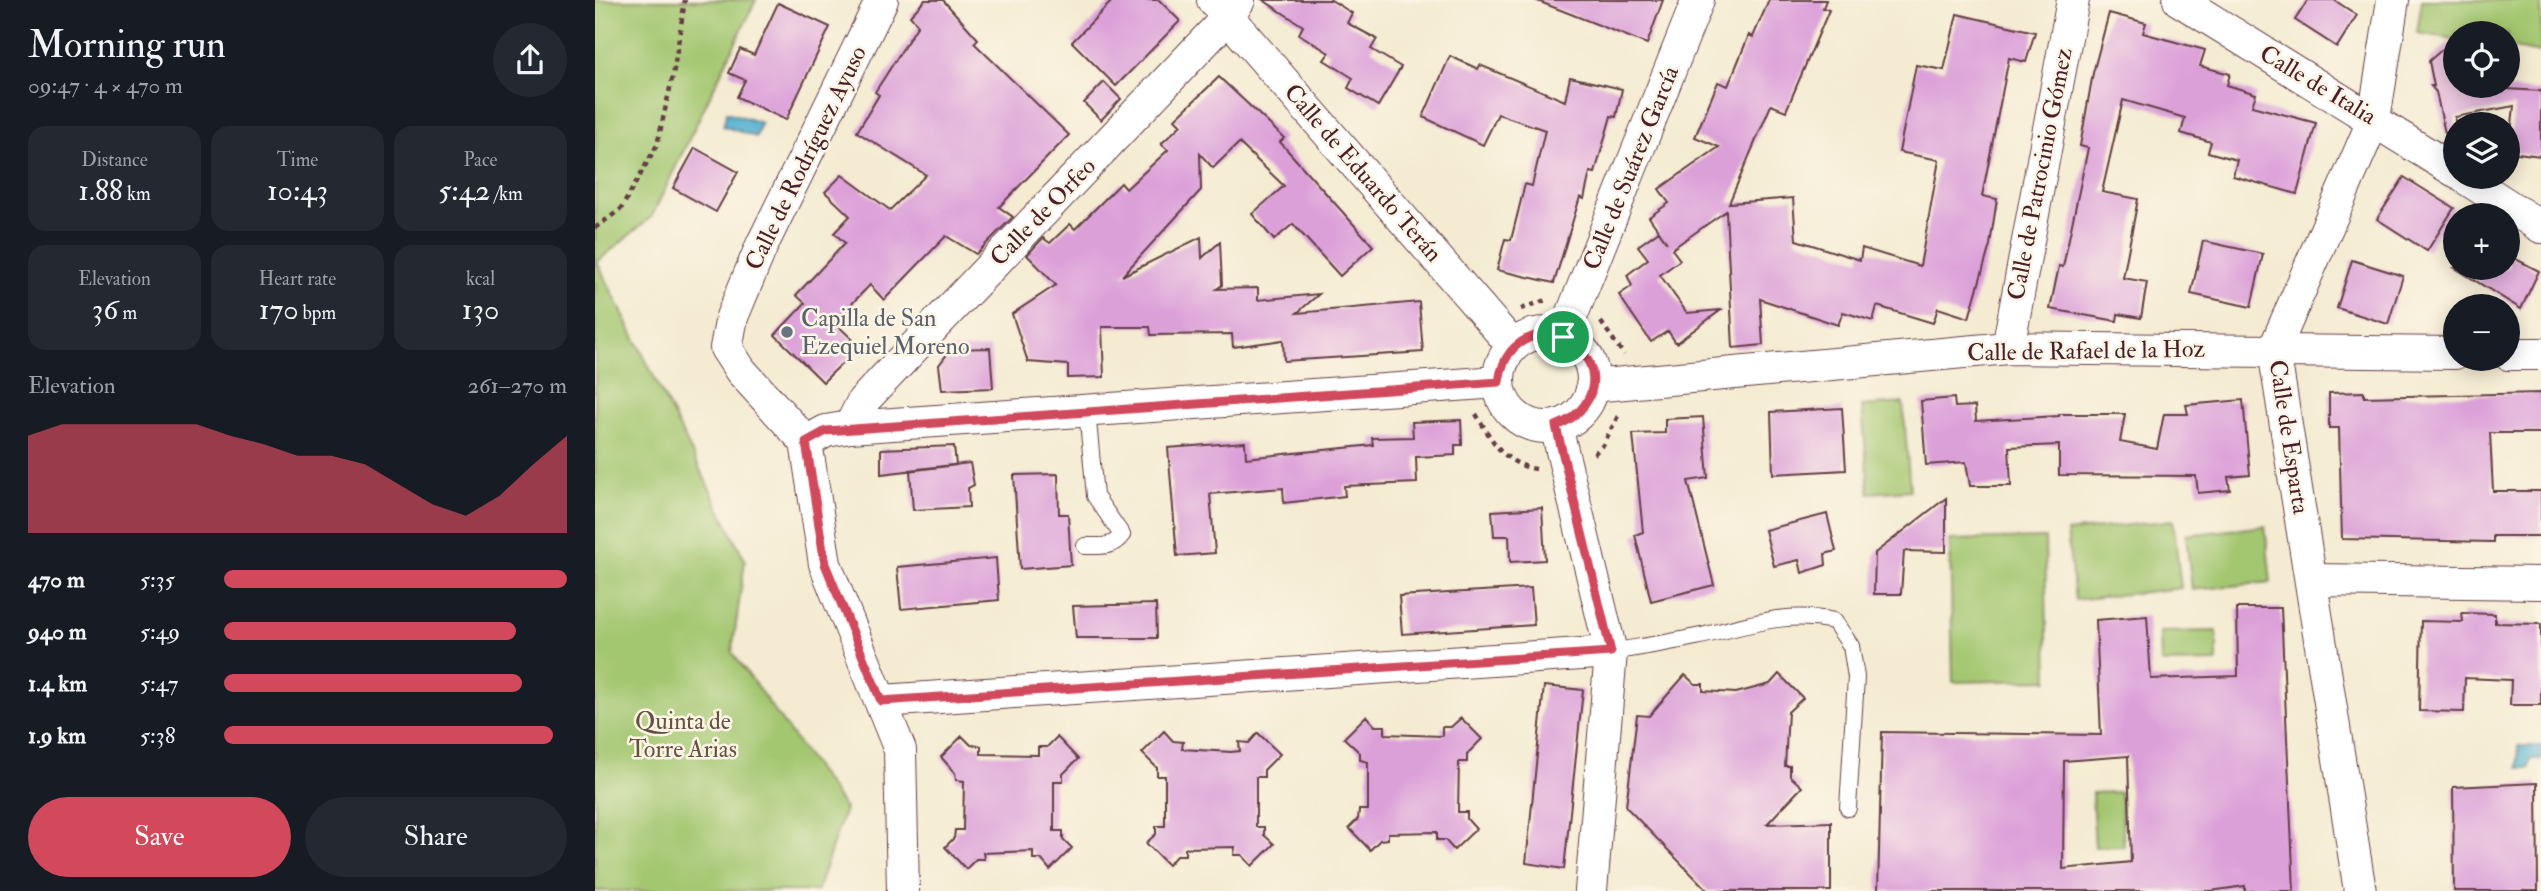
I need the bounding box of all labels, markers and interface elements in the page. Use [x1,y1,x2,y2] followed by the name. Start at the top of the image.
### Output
[28,21,226,69] text: Morning run
[2443,21,2520,371] map controls
[2443,21,2520,98] button: locate
[493,23,567,97] button: share
[2254,38,2383,133] street label: Calle de Italia
[738,41,874,275] street label: Calle de Rodríguez Ayuso
[2000,45,2080,303] street label: Calle de Patrocinio Gómez
[1576,60,1687,275] street label: Calle de Suárez García
[28,71,183,100] text: 09:47 · 4 × 470 m
[1277,78,1449,268] street label: Calle de Eduardo Terán
[2443,112,2520,189] button: layers
[81,148,148,172] text: Distance
[277,148,318,172] text: Time
[463,148,498,172] text: Pace
[983,151,1103,273] street label: Calle de Orfeo
[78,172,123,209] text: 1.88
[267,172,328,209] text: 10:43
[438,172,490,209] text: 5:42
[123,182,151,206] text: km
[490,182,523,206] text: /km
[2443,203,2520,280] button: +
[78,267,151,291] text: Elevation
[259,267,336,291] text: Heart rate
[466,267,495,291] text: kcal
[92,291,118,328] text: 36
[259,291,299,328] text: 170
[462,291,499,328] text: 130
[2443,294,2520,371] button: −
[118,301,137,325] text: m
[299,301,336,325] text: bpm
[801,303,969,362] place label: Capilla de San Ezequiel Moreno
[1533,307,1593,367] pin
[1544,318,1582,356] icon: arrive
[779,324,795,340] marker: Capilla de San Ezequiel Moreno
[1967,333,2206,369] street label: Calle de Rafael de la Hoz
[2262,358,2317,517] street label: Calle de Esparta
[28,371,116,400] text: Elevation
[467,371,567,400] text: 261–270 m
[28,565,85,594] text: 470 m
[140,565,175,594] text: 5:35
[28,617,87,646] text: 940 m
[140,617,180,646] text: 5:49
[28,669,87,698] text: 1.4 km
[140,669,178,698] text: 5:47
[629,706,737,765] park label: Quinta de Torre Arias
[28,721,86,750] text: 1.9 km
[140,721,175,750] text: 5:38
[28,797,291,877] button: Save
[305,797,567,877] button: Share

